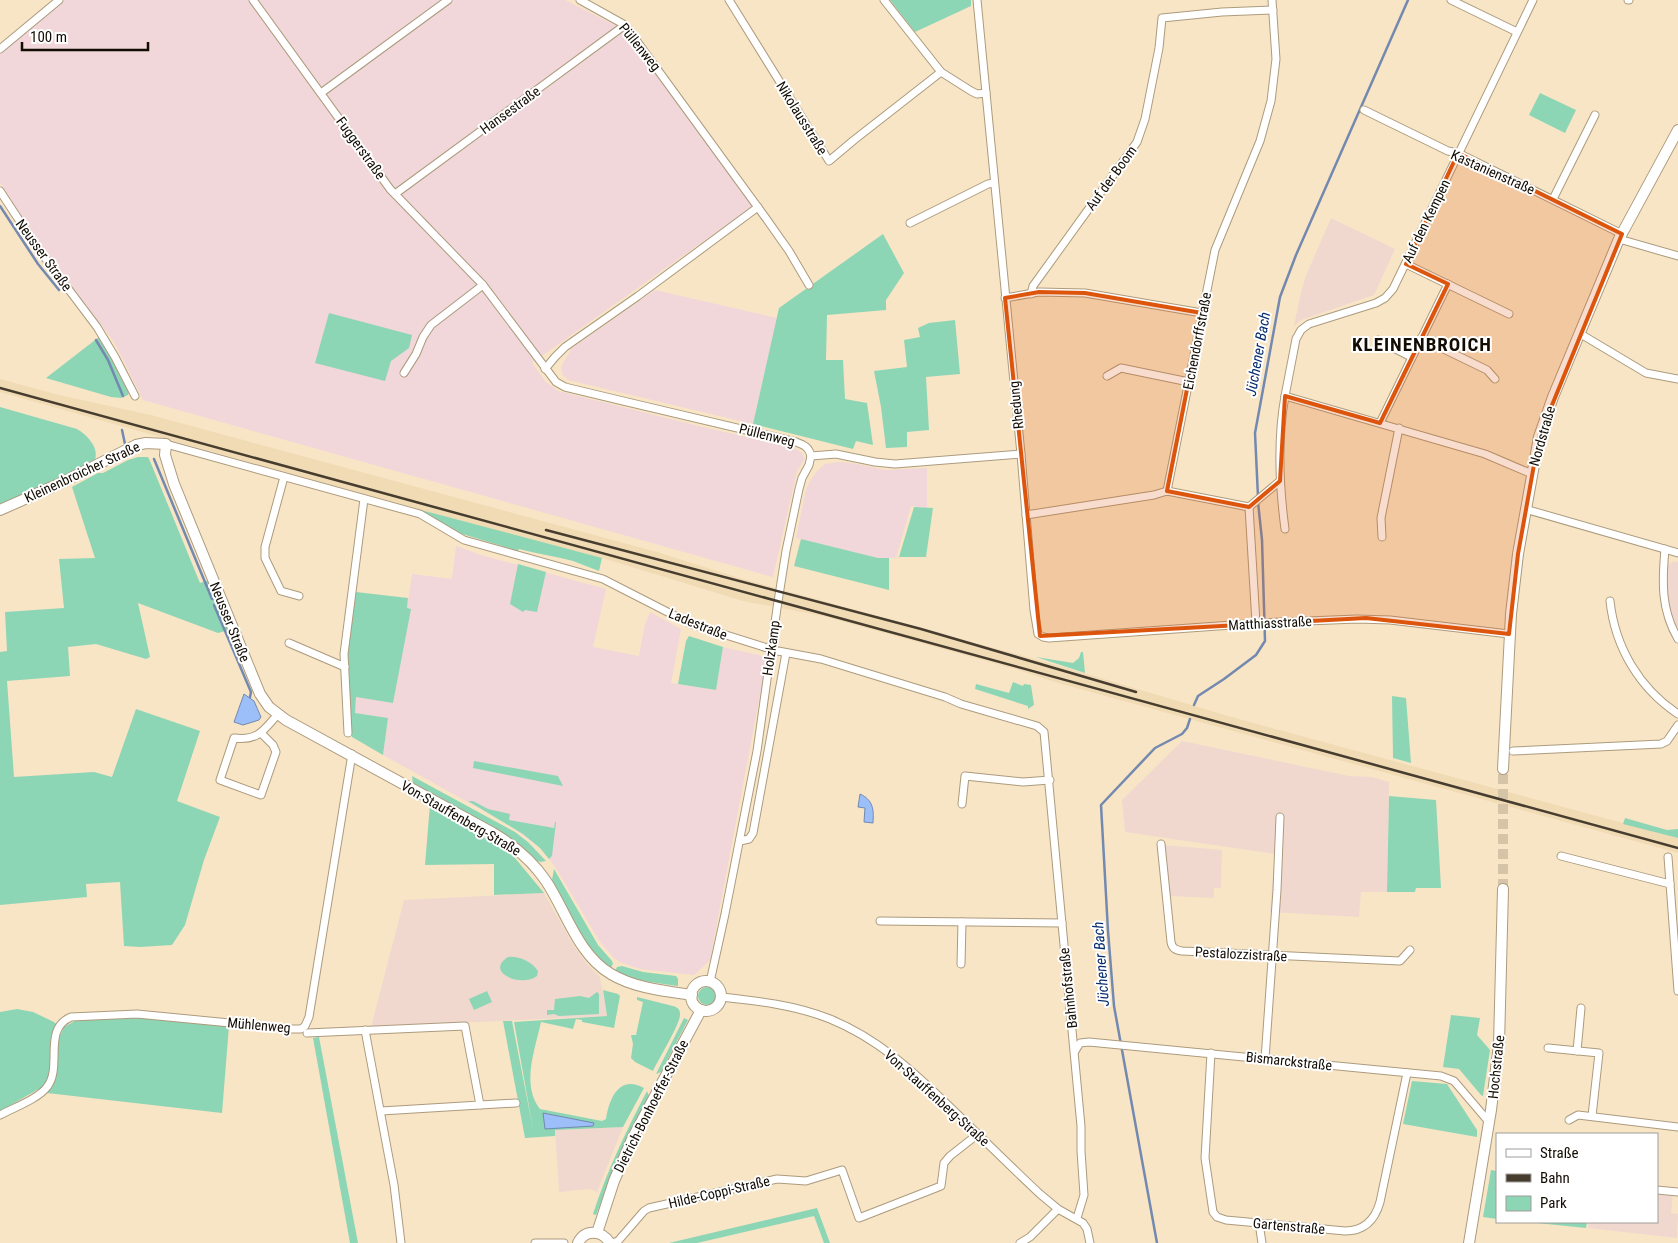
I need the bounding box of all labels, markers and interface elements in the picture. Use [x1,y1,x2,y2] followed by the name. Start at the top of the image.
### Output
[22,20,149,52] scale bar
[616,20,664,74] street label: Püllenweg
[30,28,67,46] text: 100 m
[773,78,831,158] street label: Nikolausstraße
[477,83,543,137] street label: Hansestraße
[333,114,389,183] street label: Fuggerstraße
[1082,143,1140,213] street label: Auf der Boom
[1449,146,1538,198] street label: Kastanienstraße
[1399,177,1453,265] street label: Auf den Kempen
[13,216,76,294] street label: Neusser Straße
[1180,290,1214,391] street label: Eichendorffstraße
[1242,311,1274,397] water label: Jüchener Bach
[1352,333,1492,356] district label: KLEINENBROICH
[1006,380,1026,430] street label: Rhedung
[1526,404,1558,468] street label: Nordstraße
[737,420,797,450] street label: Püllenweg
[22,438,143,506] street label: Kleinenbroicher Straße
[207,580,253,665] street label: Neusser Straße
[666,605,730,643] street label: Ladestraße
[1228,613,1313,633] street label: Matthiasstraße
[759,619,783,677] street label: Holzkamp
[398,777,524,859] street label: Von-Stauffenberg-Straße
[1089,921,1113,1007] water label: Jüchener Bach
[1195,944,1288,964] street label: Pestalozzistraße
[1056,946,1080,1029] street label: Bahnhofstraße
[227,1014,291,1036] street label: Mühlenweg
[1485,1034,1507,1100] street label: Hochstraße
[611,1037,692,1175] street label: Dietrich-Bonhoeffer-Straße
[881,1047,993,1150] street label: Von-Stauffenberg-Straße
[1245,1049,1333,1074] street label: Bismarckstraße
[1496,1133,1658,1223] legend
[1540,1144,1579,1162] text: Straße
[1540,1169,1570,1187] text: Bahn
[667,1172,772,1211] street label: Hilde-Coppi-Straße
[1540,1194,1567,1212] text: Park
[1252,1215,1326,1237] street label: Gartenstraße

